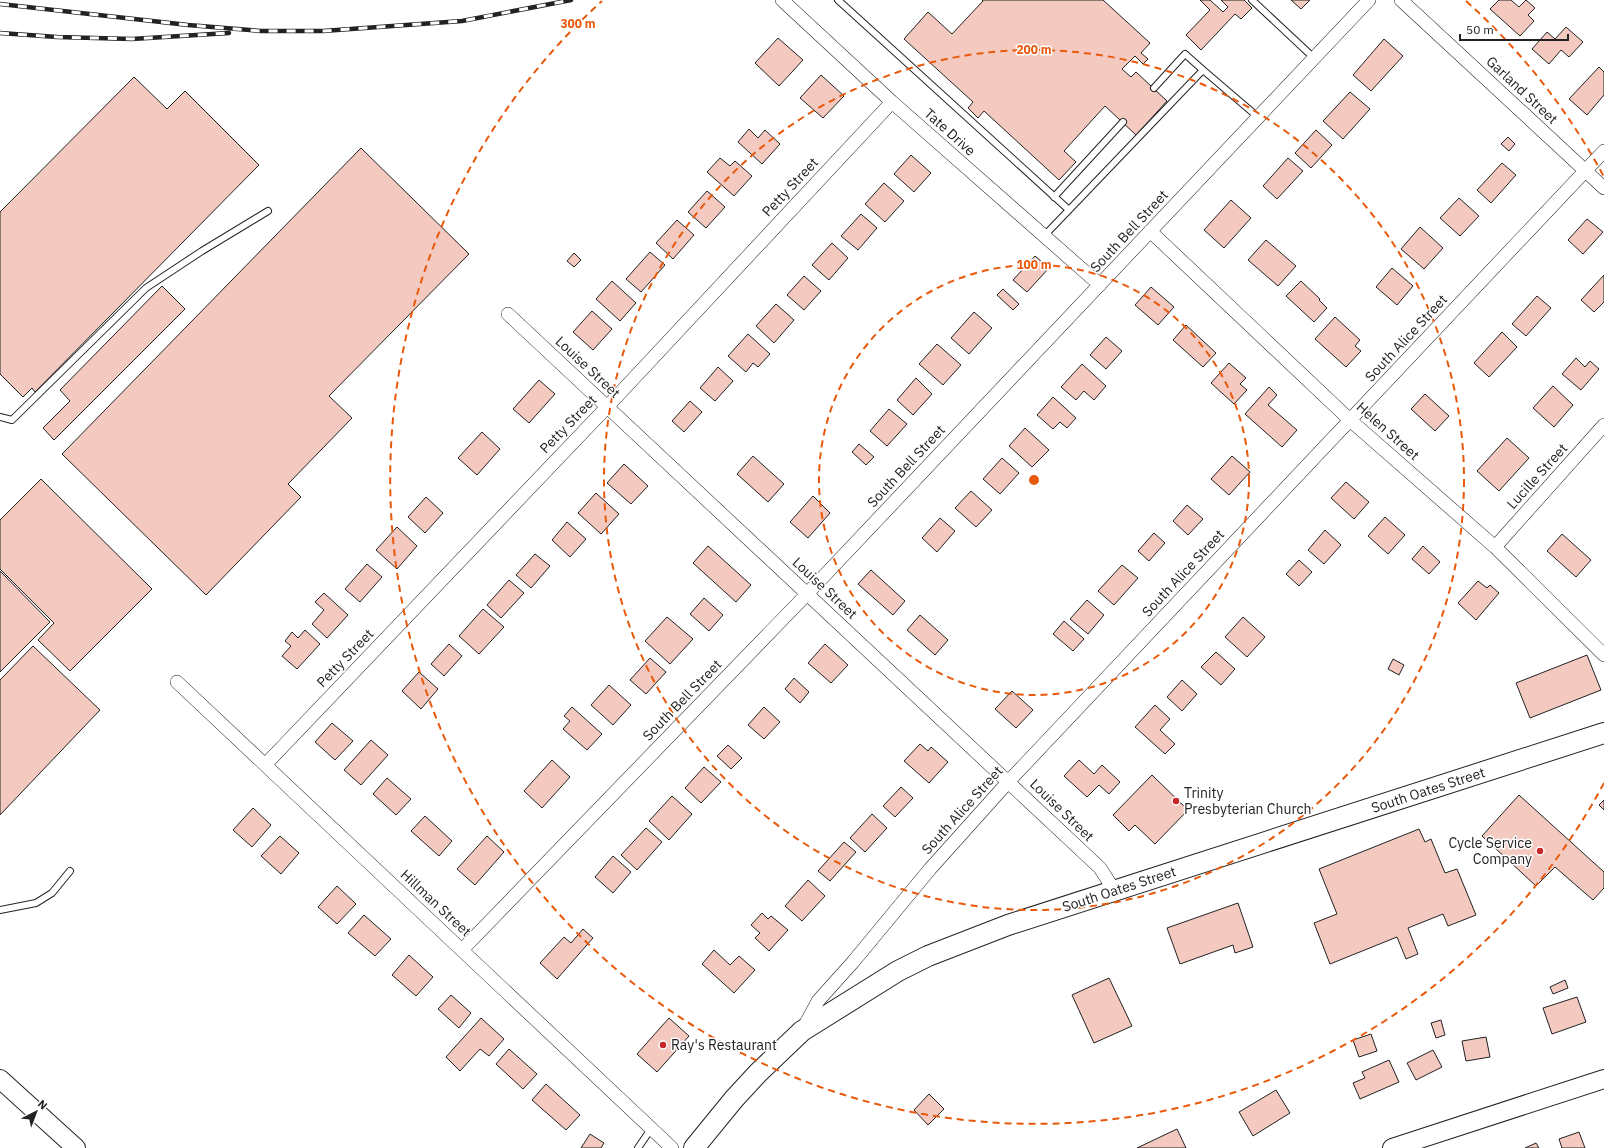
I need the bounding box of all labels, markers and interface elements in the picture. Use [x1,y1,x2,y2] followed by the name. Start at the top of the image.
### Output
[560,16,596,31] text: 300 m
[1460,16,1568,42] scale bar
[1466,22,1494,37] text: 50 m
[1016,42,1052,57] text: 200 m
[1482,52,1562,128] street label: Garland Street
[921,104,980,160] street label: Tate Drive
[758,154,822,220] street label: Petty Street
[1086,186,1172,276] street label: South Bell Street
[1016,257,1052,272] text: 100 m
[1361,291,1451,385] street label: South Alice Street
[552,332,624,402] street label: Louise Street
[536,391,600,457] street label: Petty Street
[1353,398,1423,464] street label: Helen Street
[863,421,949,511] street label: South Bell Street
[1503,439,1571,513] street label: Lucille Street
[1027,473,1041,487] centre of rings
[1138,526,1228,620] street label: South Alice Street
[789,553,861,623] street label: Louise Street
[313,625,377,691] street label: Petty Street
[639,656,725,744] street label: South Bell Street
[918,762,1006,858] street label: South Alice Street
[1369,763,1487,817] street label: South Oates Street
[1026,775,1098,845] street label: Louise Street
[1184,784,1312,818] place label: Trinity Presbyterian Church
[1171,796,1181,806] marker: Trinity Presbyterian Church
[1448,834,1532,868] place label: Cycle Service Company
[1535,846,1545,856] marker: Cycle Service Company
[1060,862,1178,916] street label: South Oates Street
[397,866,475,940] street label: Hillman Street
[671,1036,777,1054] place label: Ray's Restaurant
[658,1040,668,1050] marker: Ray's Restaurant
[16,1092,56,1132] north arrow
[35,1097,50,1112] text: N

